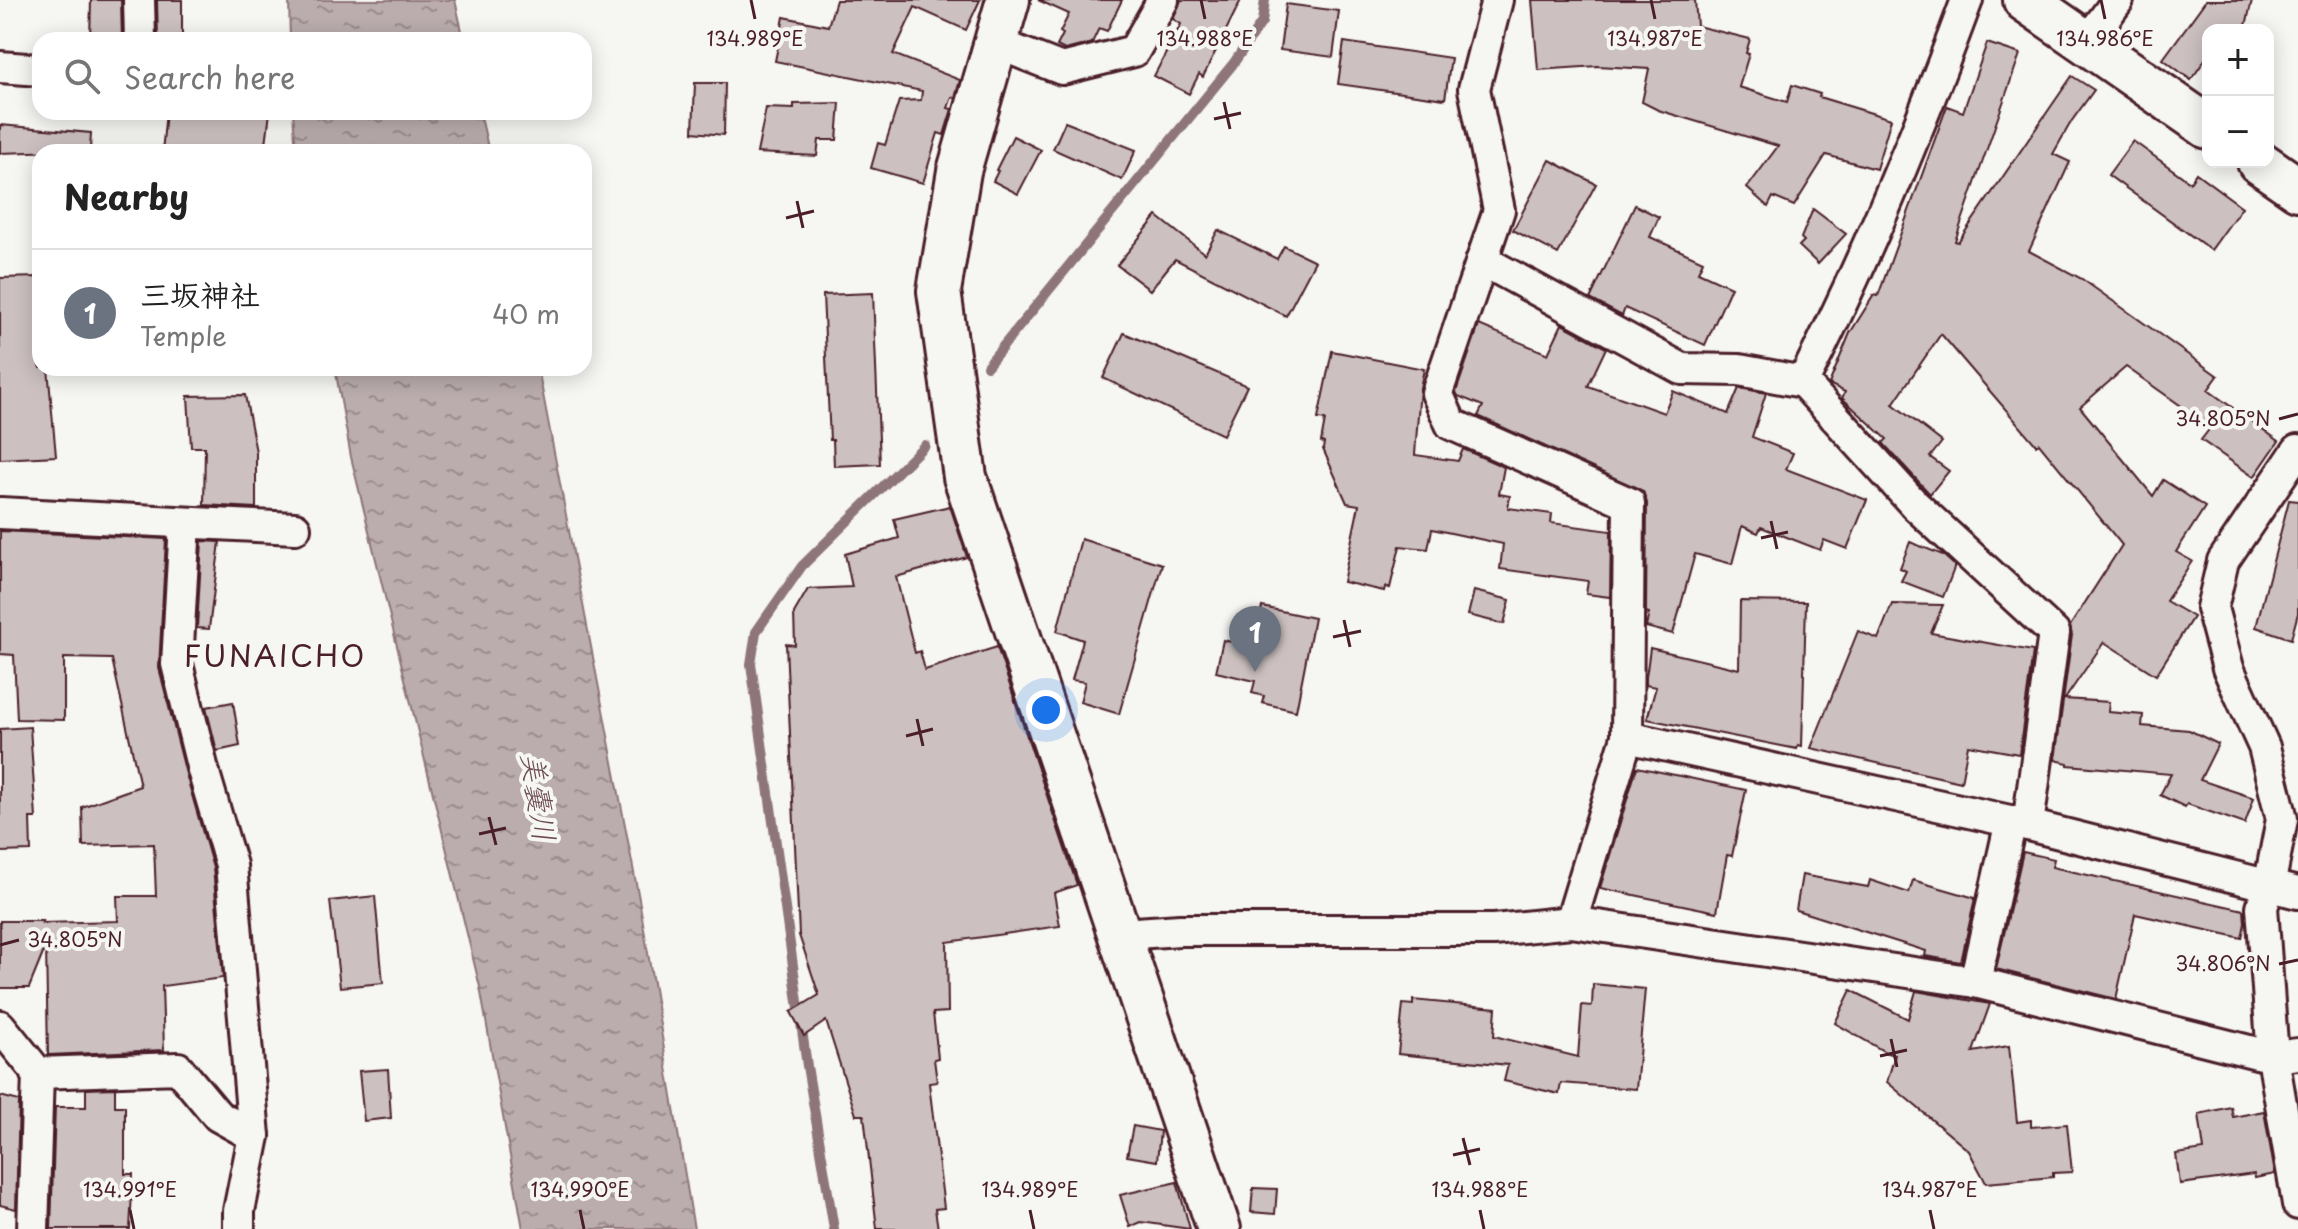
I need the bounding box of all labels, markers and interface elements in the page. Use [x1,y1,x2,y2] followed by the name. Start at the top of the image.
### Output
[706,23,804,53] text: 134.989°E
[1157,23,1253,53] text: 134.988°E
[1607,23,1703,53] text: 134.987°E
[2056,23,2154,53] text: 134.986°E
[2202,24,2274,168] map controls
[2202,24,2274,96] button: +
[32,32,592,120] search box
[60,54,104,98] icon: search
[124,54,296,99] text: Search here
[2202,96,2274,168] button: −
[64,170,189,222] text: Nearby
[140,271,260,316] text: 三坂神社
[84,294,96,333] text: 1
[492,294,560,333] text: 40 m
[140,316,227,355] text: Temple
[2175,403,2271,433] text: 34.805°N
[1229,606,1281,672] pin: 1
[184,632,366,677] district label: FUNAICHO
[1026,690,1066,730] your location
[512,749,569,844] water label: 美嚢川
[27,924,123,954] text: 34.805°N
[2175,948,2271,978] text: 34.806°N
[83,1174,177,1204] text: 134.991°E
[530,1174,630,1204] text: 134.990°E
[981,1174,1079,1204] text: 134.989°E
[1432,1174,1528,1204] text: 134.988°E
[1882,1174,1978,1204] text: 134.987°E

